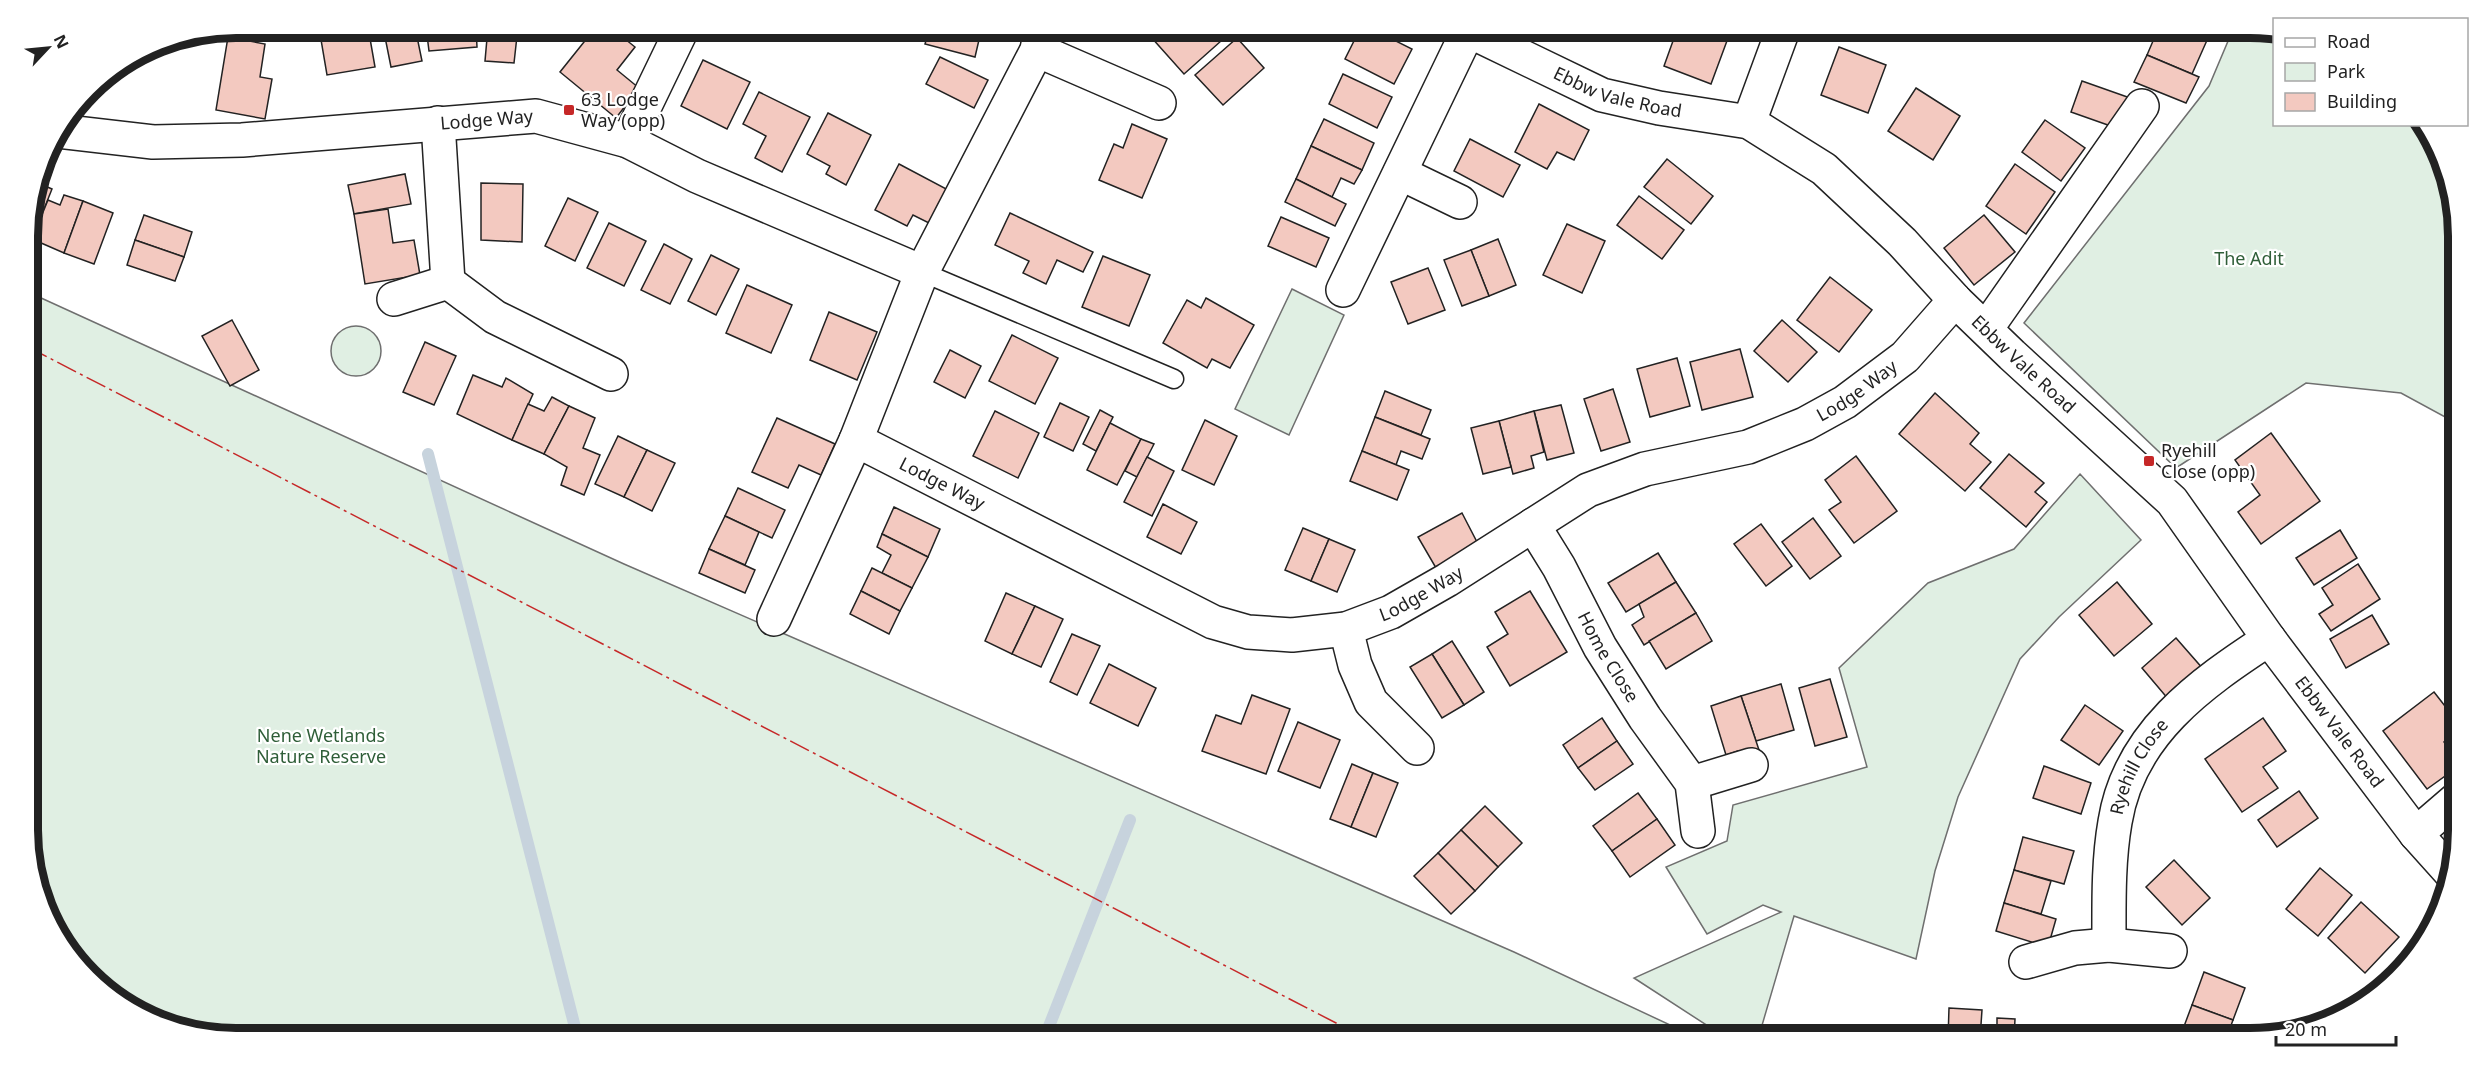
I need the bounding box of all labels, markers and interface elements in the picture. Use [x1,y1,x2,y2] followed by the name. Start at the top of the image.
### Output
[18,18,78,78] north arrow
[2273,18,2468,126] legend
[2327,29,2370,53] text: Road
[49,31,74,52] text: N
[2327,59,2365,83] text: Park
[1550,60,1684,122] street label: Ebbw Vale Road
[581,87,665,132] place label: 63 Lodge Way (opp)
[2327,89,2397,113] text: Building
[439,103,535,135] street label: Lodge Way
[562,103,576,117] marker: 63 Lodge Way (opp)
[2214,246,2284,270] park label: The Adit
[1967,309,2081,418] street label: Ebbw Vale Road
[1812,354,1902,426] street label: Lodge Way
[2161,438,2255,483] place label: Ryehill Close (opp)
[896,451,990,515] street label: Lodge Way
[2142,454,2156,468] marker: Ryehill Close (opp)
[1376,560,1468,626] street label: Lodge Way
[1573,607,1645,707] street label: Home Close
[2290,671,2390,792] street label: Ebbw Vale Road
[2104,713,2173,817] street label: Ryehill Close
[256,723,386,768] park label: Nene Wetlands Nature Reserve
[2276,1009,2396,1047] scale bar
[2285,1017,2327,1041] text: 20 m

